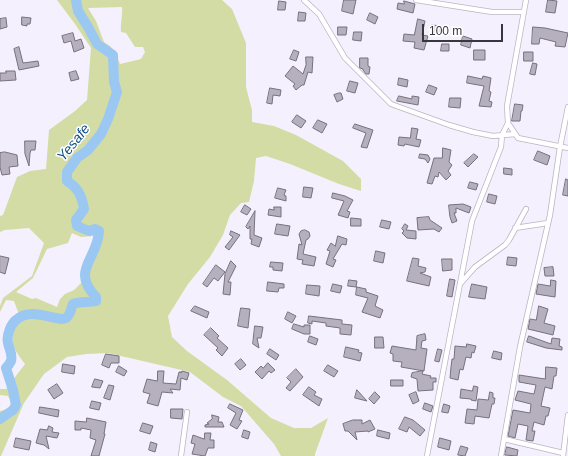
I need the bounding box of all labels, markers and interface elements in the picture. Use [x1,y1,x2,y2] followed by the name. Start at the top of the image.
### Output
[424,16,505,42] scale bar
[429,24,462,38] text: 100 m
[54,121,94,165] water label: Yesafe

